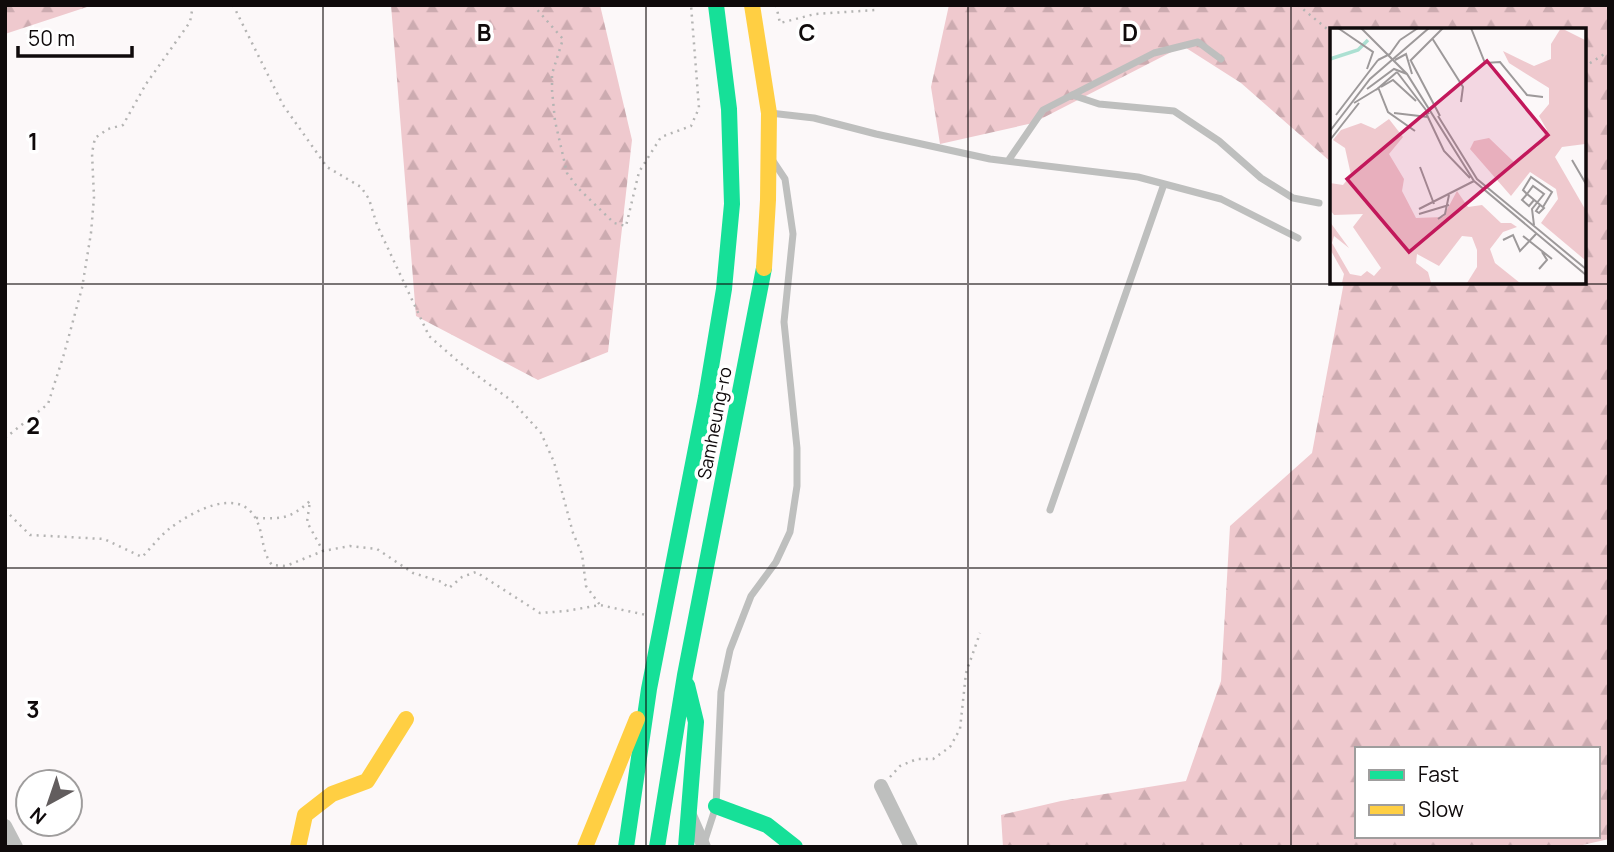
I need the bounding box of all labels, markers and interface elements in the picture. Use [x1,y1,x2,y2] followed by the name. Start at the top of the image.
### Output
[18,14,131,58] scale bar
[477,16,491,48] text: B
[799,16,816,48] text: C
[1122,16,1138,48] text: D
[28,24,75,52] text: 50 m
[1330,28,1586,284] inset map
[28,125,38,157] text: 1
[691,365,737,481] street label: Samheung-ro
[26,409,40,441] text: 2
[26,693,40,725] text: 3
[1355,747,1600,838] legend
[1418,760,1459,788] text: Fast
[14,768,84,838] north arrow
[1418,795,1464,823] text: Slow
[24,802,52,830] text: N

